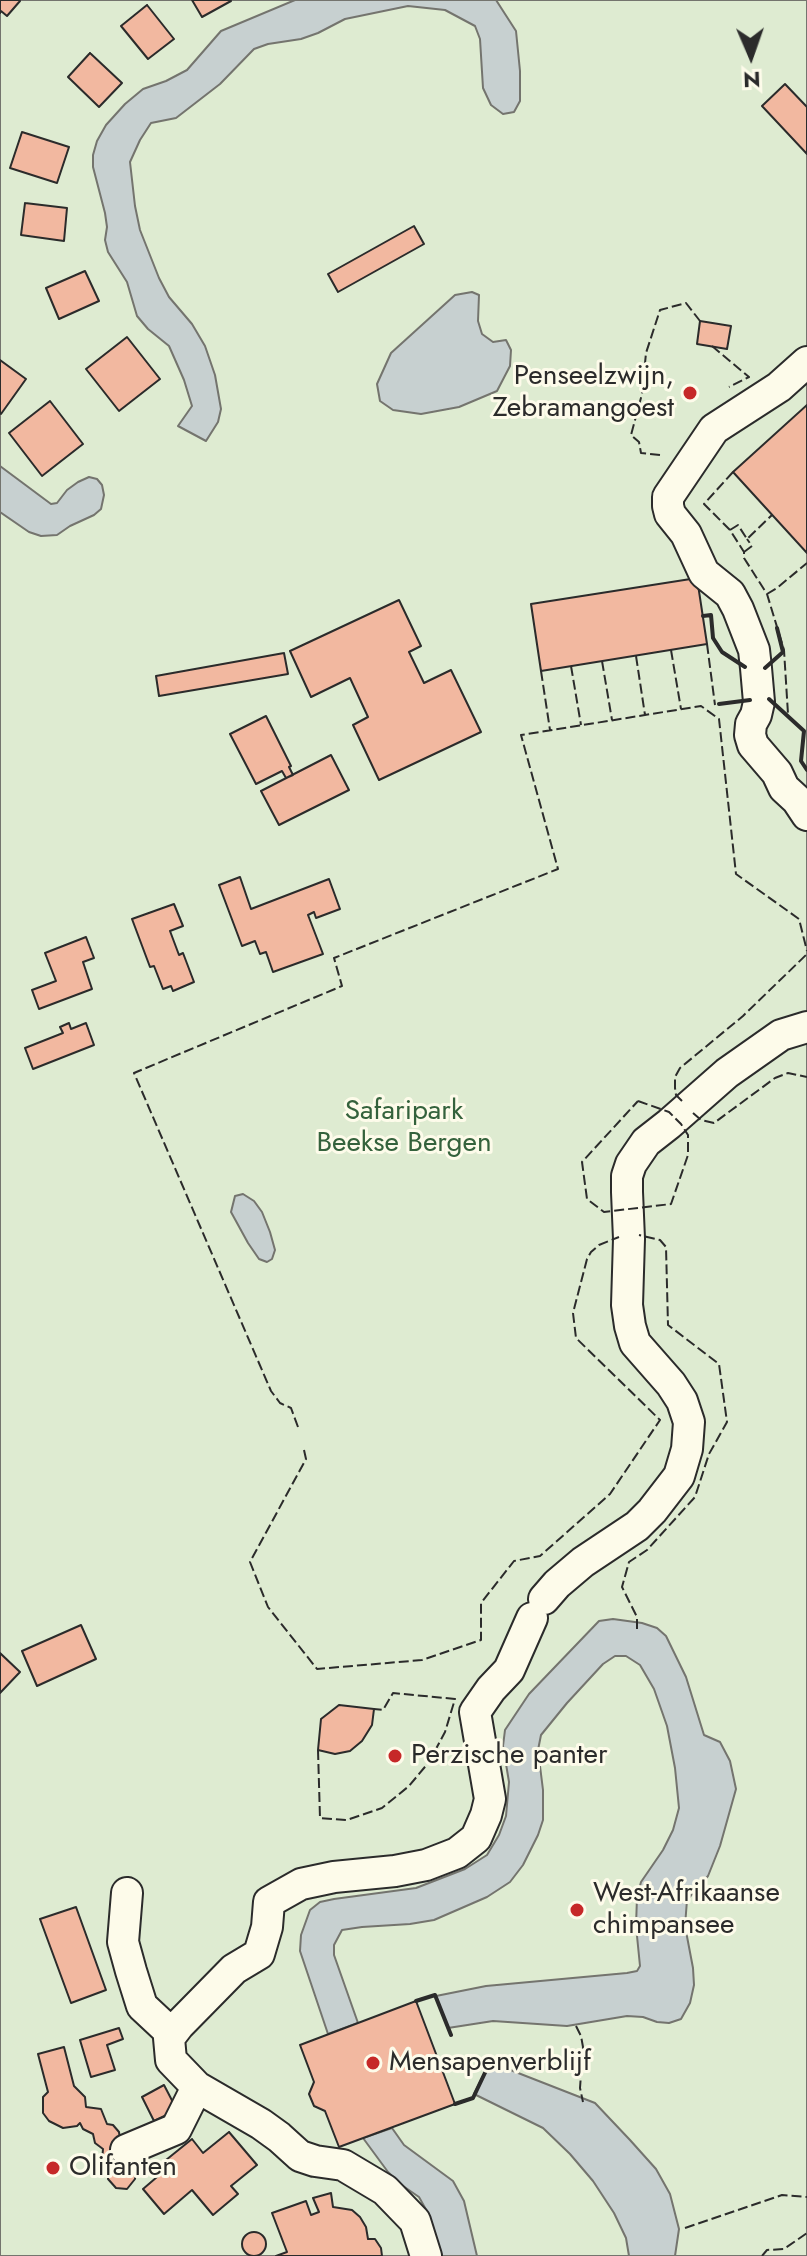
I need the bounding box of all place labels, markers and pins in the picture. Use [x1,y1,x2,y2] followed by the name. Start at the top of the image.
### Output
[492,360,674,426] place label: Penseelzwijn, Zebramangoest
[681,384,699,402] marker: Penseelzwijn, Zebramangoest
[411,1739,608,1773] place label: Perzische panter
[386,1747,404,1765] marker: Perzische panter
[593,1877,780,1943] place label: West-Afrikaanse chimpansee
[568,1901,586,1919] marker: West-Afrikaanse chimpansee
[389,2046,591,2080] place label: Mensapenverblijf
[364,2054,382,2072] marker: Mensapenverblijf
[69,2151,177,2185] place label: Olifanten
[44,2159,62,2177] marker: Olifanten

